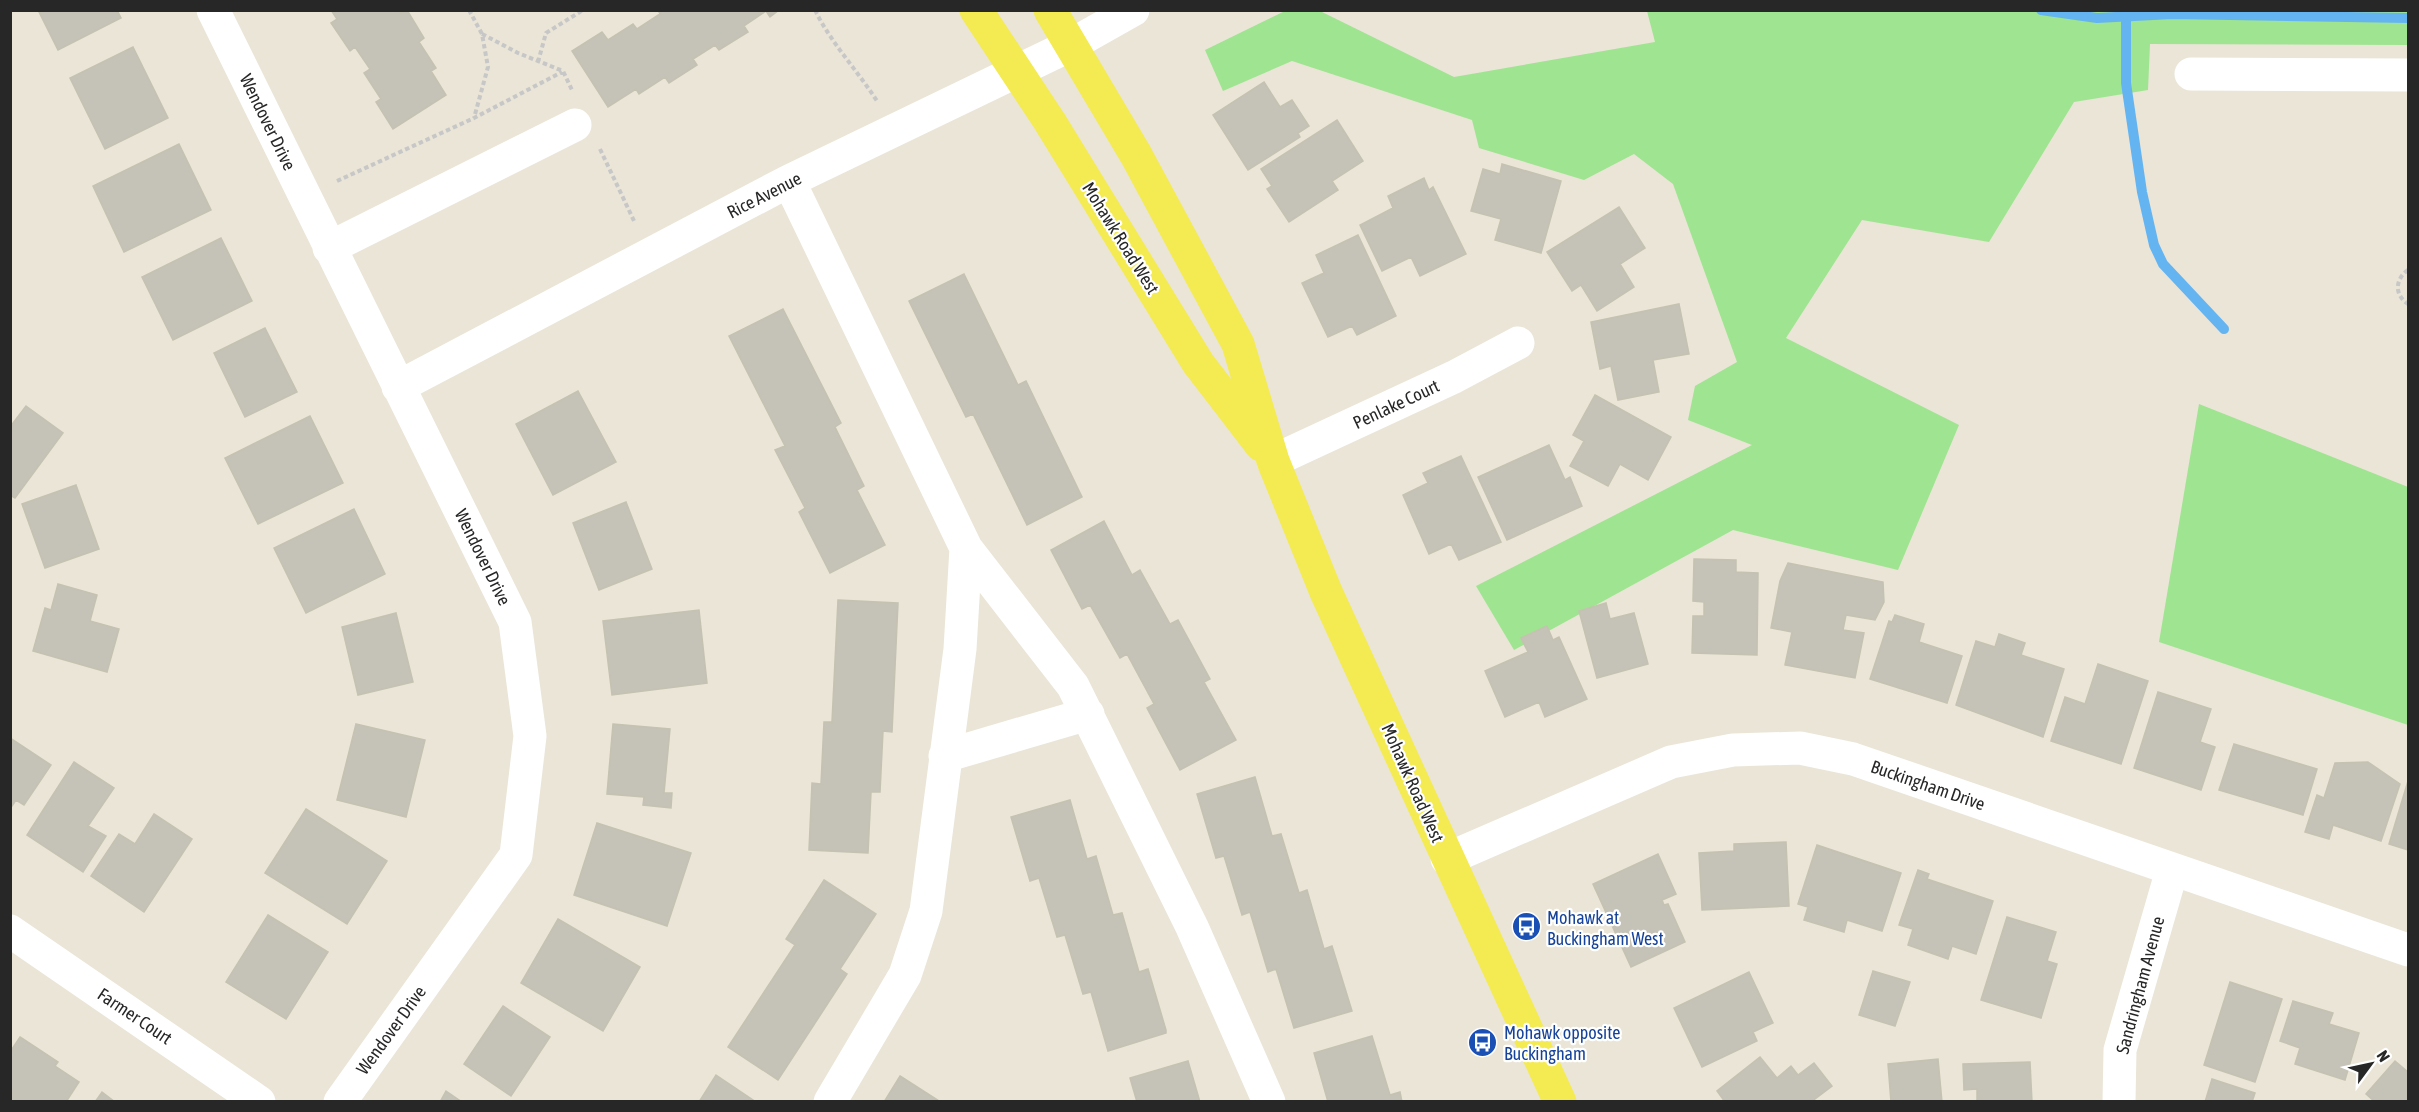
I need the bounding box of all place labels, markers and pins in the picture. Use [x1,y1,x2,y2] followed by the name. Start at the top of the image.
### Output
[1547,907,1664,949] place label: Mohawk at Buckingham West
[1510,911,1542,943] bus stop icon: Mohawk at Buckingham West
[1504,1022,1620,1064] place label: Mohawk opposite Buckingham
[1467,1026,1499,1058] bus stop icon: Mohawk opposite Buckingham

